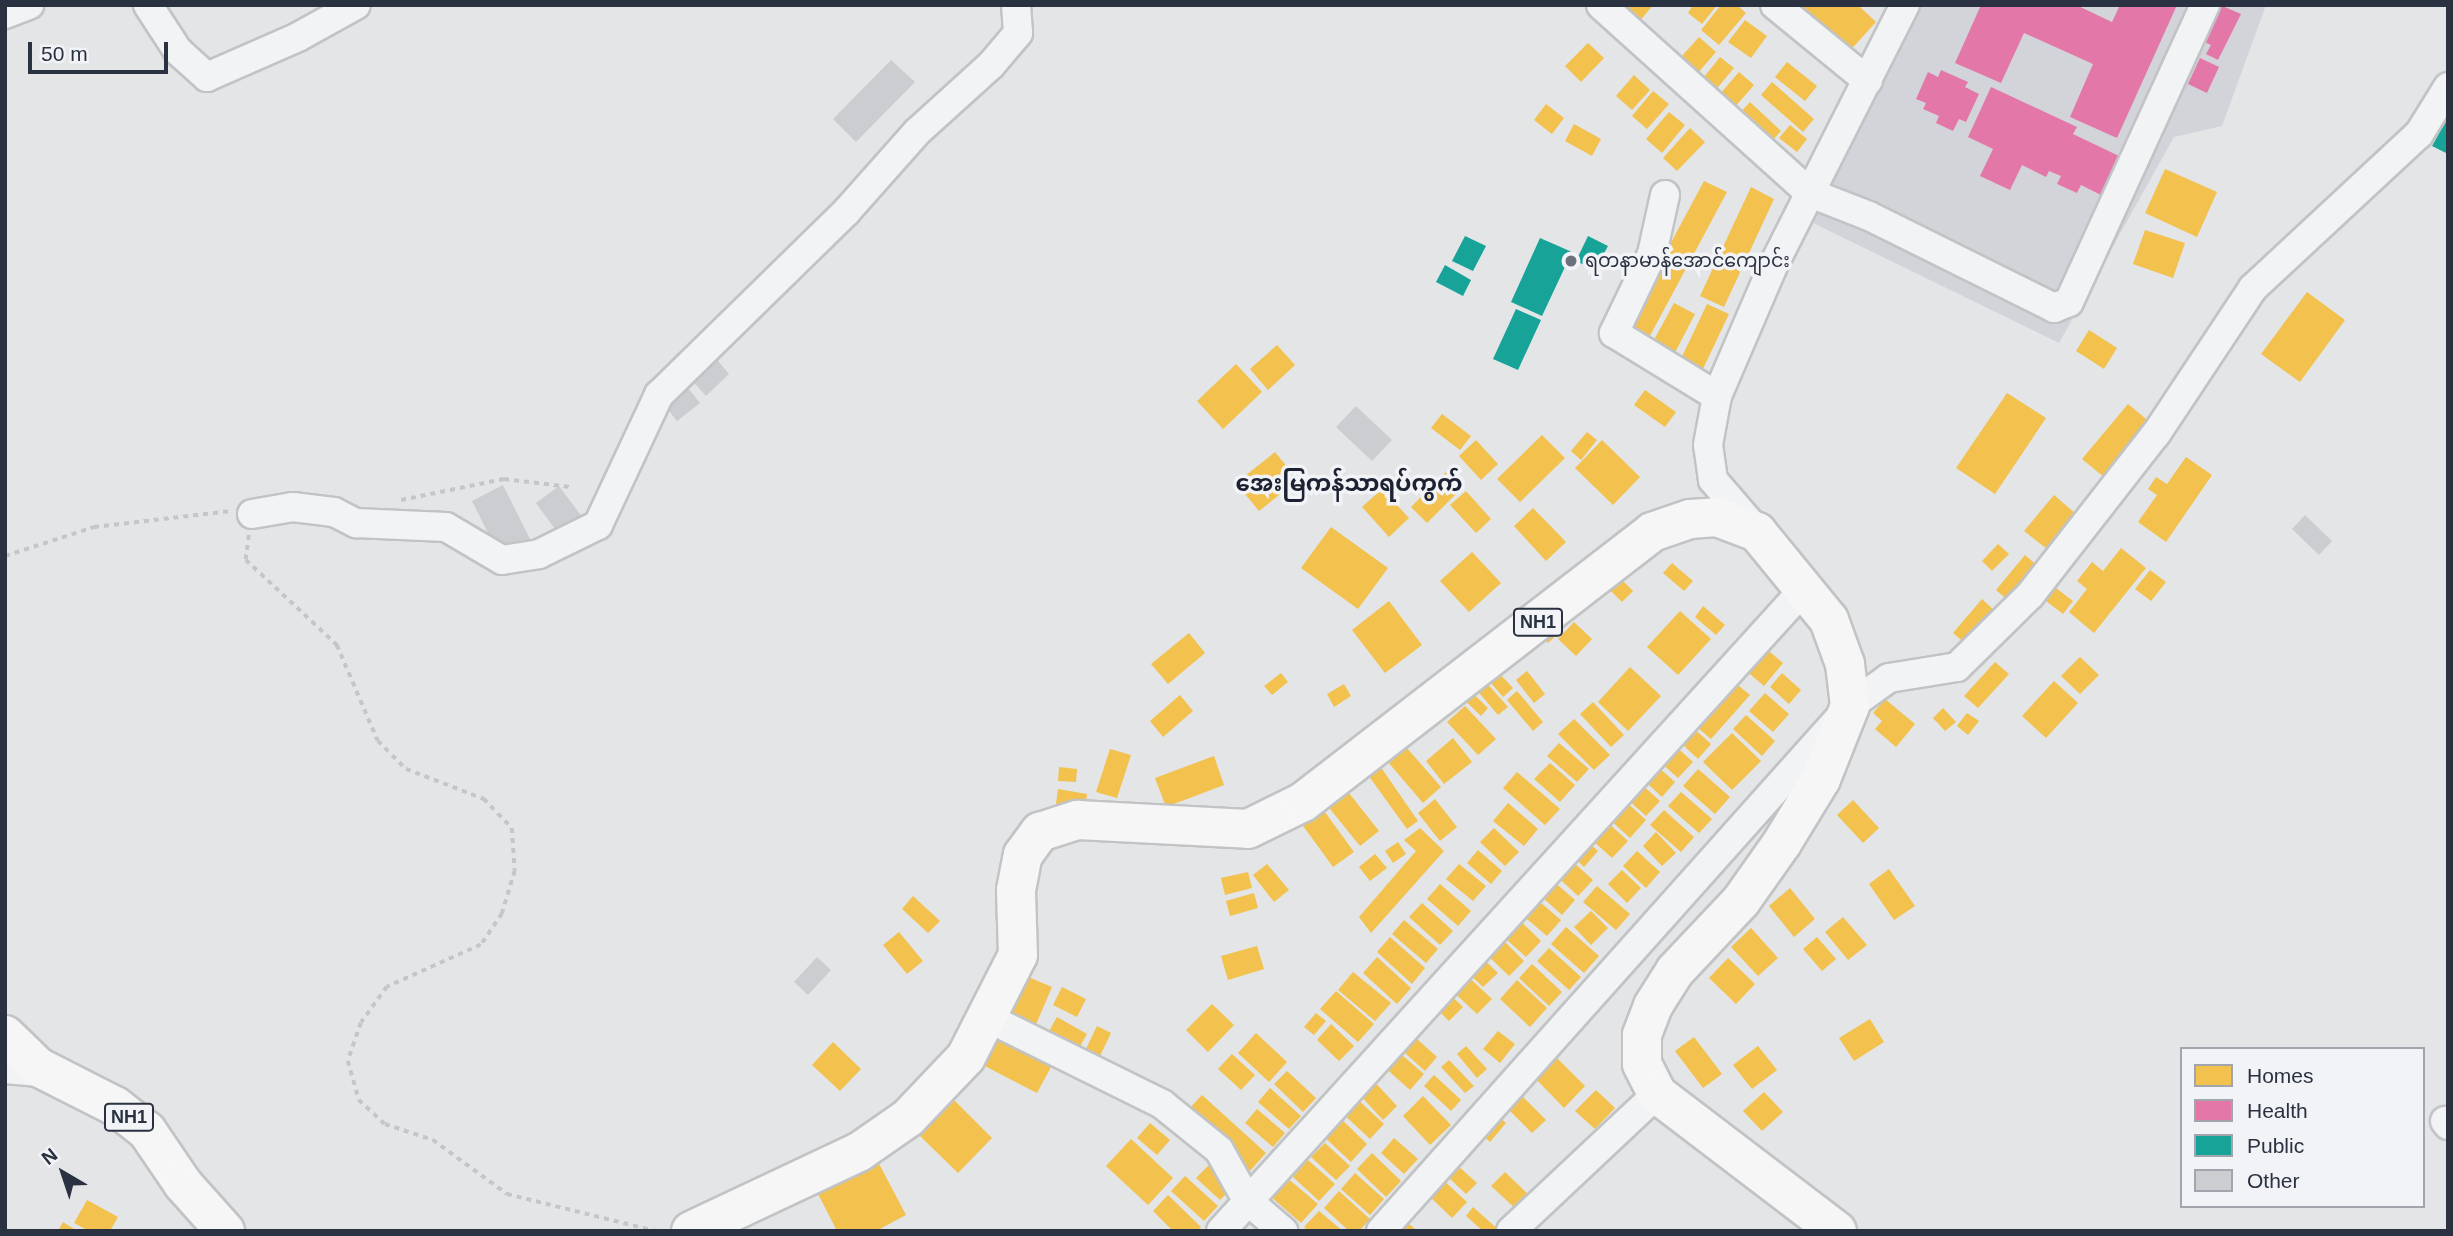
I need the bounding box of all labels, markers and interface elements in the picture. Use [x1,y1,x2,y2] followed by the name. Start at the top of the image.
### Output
[32,28,172,72] scale bar
[41,42,88,65] text: 50 m
[1585,250,1790,272] place label: ရတနာမာန်အောင်ကျောင်း
[1563,253,1579,269] marker: ရတနာမာန်အောင်ကျောင်း
[1236,469,1462,497] district label: အေးမြကန်သာရပ်ကွက်
[1512,608,1564,636] road number: NH1
[2180,1047,2425,1208] legend
[2247,1064,2314,1087] text: Homes
[2247,1099,2308,1122] text: Health
[103,1102,155,1132] road number: NH1
[2247,1134,2304,1157] text: Public
[28,1138,98,1208] north arrow
[38,1144,61,1169] text: N
[2247,1169,2300,1192] text: Other

